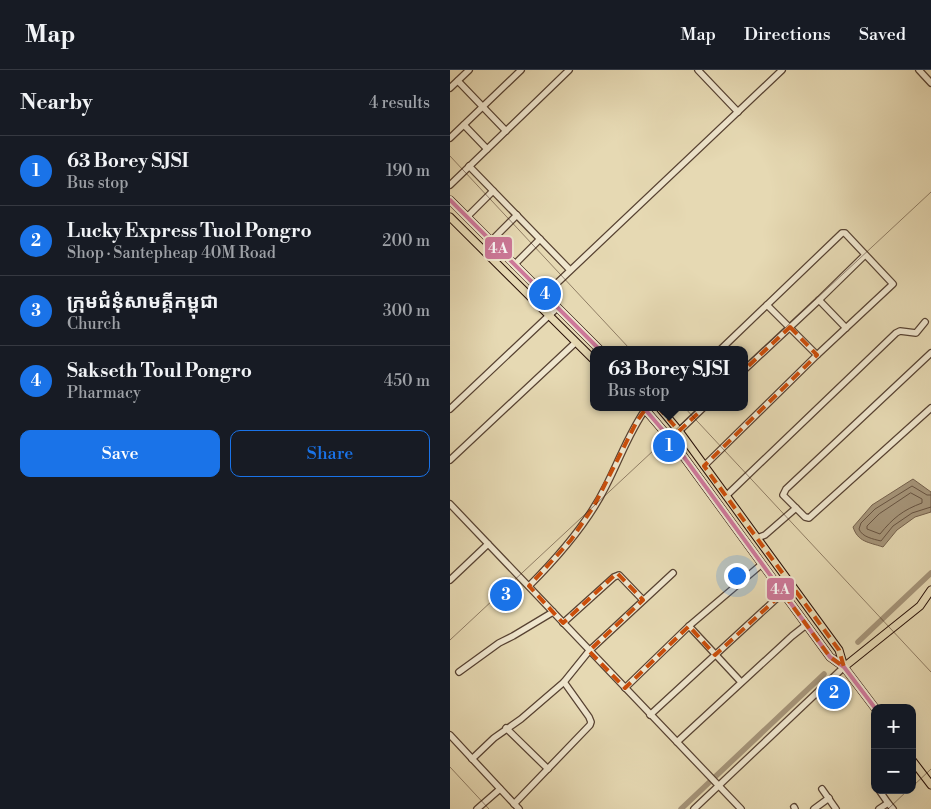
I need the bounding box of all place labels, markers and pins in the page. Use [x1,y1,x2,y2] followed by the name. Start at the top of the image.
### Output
[529,275,561,313] pin: 4
[653,427,685,465] pin: 1
[490,576,522,614] pin: 3
[818,674,850,712] pin: 2

